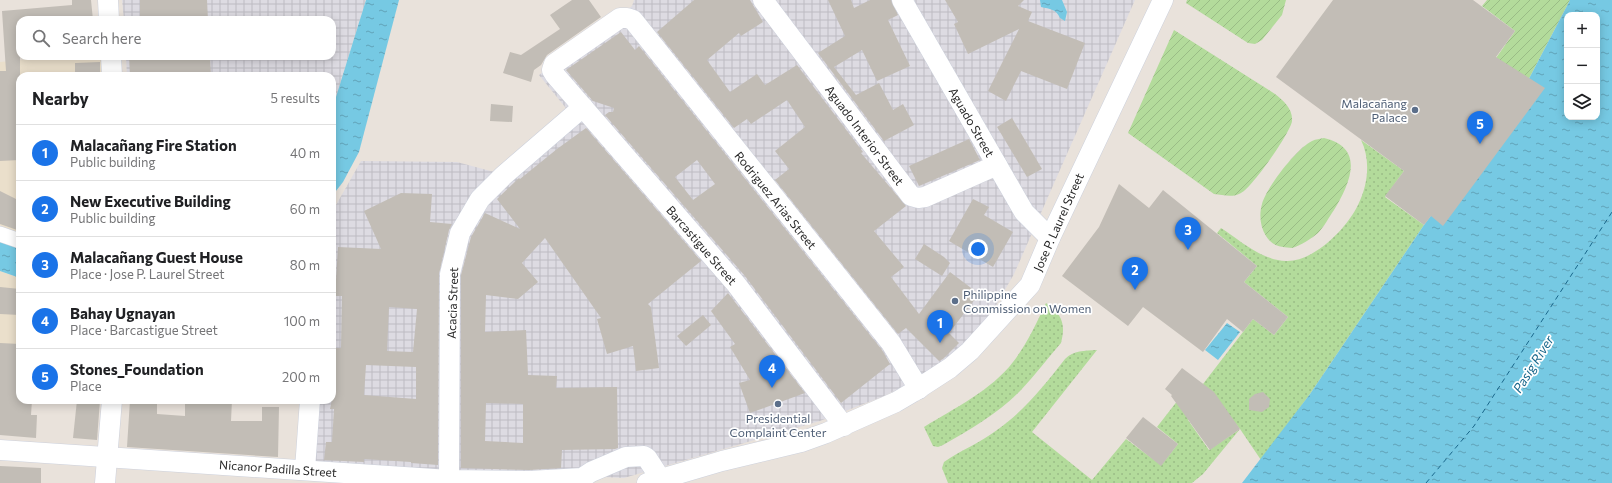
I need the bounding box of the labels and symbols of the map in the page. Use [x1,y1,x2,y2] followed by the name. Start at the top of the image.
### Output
[823,82,907,188] street label: Aguado Interior Street
[946,85,998,159] street label: Aguado Street
[1341,96,1407,124] place label: Malacañang Palace
[1410,105,1420,115] marker: Malacañang Palace
[1467,111,1493,144] pin: 5
[732,148,820,252] street label: Rodriguez Arias Street
[1030,171,1087,274] street label: Jose P. Laurel Street
[664,203,740,287] street label: Barcastigue Street
[1175,217,1201,250] pin: 3
[968,239,988,259] your location
[1122,257,1148,290] pin: 2
[444,267,460,339] street label: Acacia Street
[963,287,1091,315] place label: Philippine Commission on Women
[950,296,960,306] marker: Philippine Commission on Women
[927,310,953,343] pin: 1
[1509,332,1557,396] water label: Pasig River
[759,355,785,388] pin: 4
[773,399,783,409] marker: Presidential Complaint Center
[730,411,827,439] place label: Presidential Complaint Center
[219,457,337,479] street label: Nicanor Padilla Street

